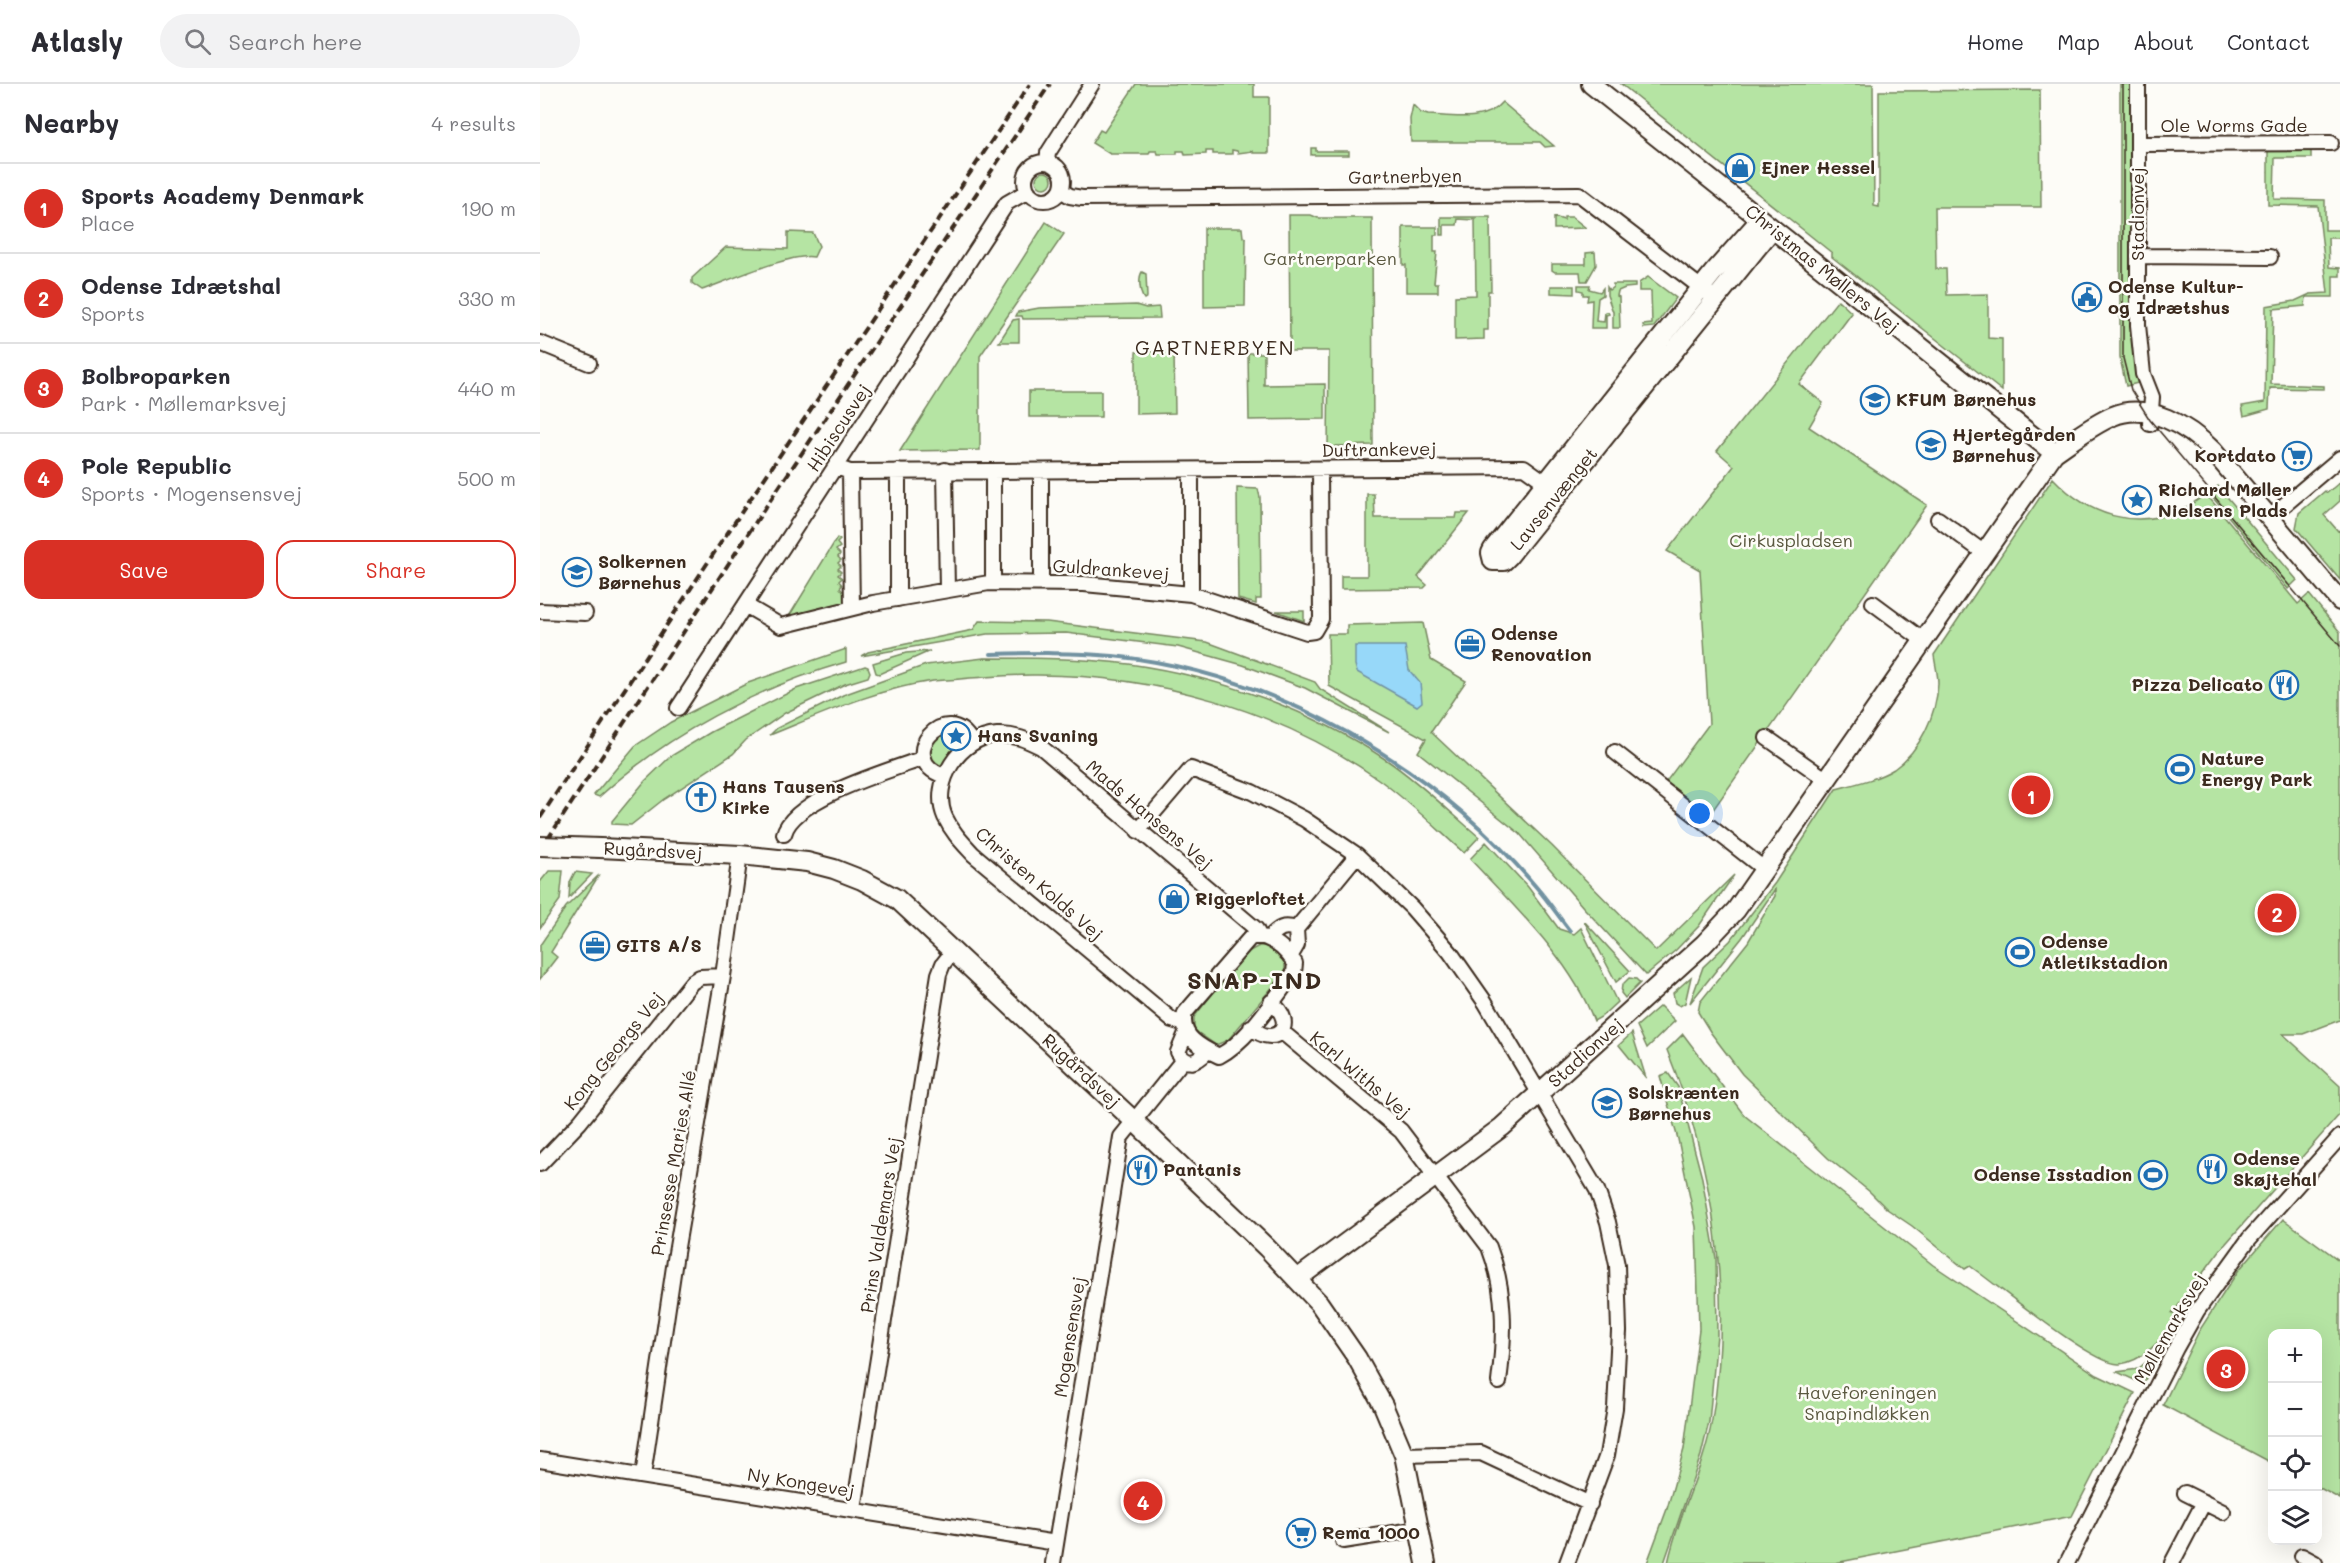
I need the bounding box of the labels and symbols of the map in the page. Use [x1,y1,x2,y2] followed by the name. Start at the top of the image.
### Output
[2160,113,2308,137] street label: Ole Worms Gade
[1724,152,1756,184] shop icon: Ejner Hessel
[1761,155,1875,179] place label: Ejner Hessel
[1348,163,1462,189] street label: Gartnerbyen
[2125,167,2149,261] street label: Stadionvej
[1741,199,1905,338] street label: Christmas Møllers Vej
[1263,246,1397,270] park label: Gartnerparken
[2108,274,2244,319] place label: Odense Kultur- og Idrætshus
[2071,281,2103,313] public building icon: Odense Kultur- og Idrætshus
[1135,334,1295,360] district label: GARTNERBYEN
[801,379,875,476] street label: Hibiscusvej
[1859,384,1891,416] school or university icon: KFUM Børnehus
[1896,387,2036,411] place label: KFUM Børnehus
[1952,422,2076,467] place label: Hjertegården Børnehus
[1915,429,1947,461] school or university icon: Hjertegården Børnehus
[1321,436,1437,462] street label: Duftrankevej
[2281,440,2313,472] supermarket icon: Kortdato
[1504,442,1602,555] street label: Lavsenvænget
[2194,443,2276,467] place label: Kortdato
[2158,477,2291,522] place label: Richard Møller Nielsens Plads
[2121,484,2153,516] place icon: Richard Møller Nielsens Plads
[1729,528,1853,552] park label: Cirkuspladsen
[598,549,686,594] place label: Solkernen Børnehus
[1052,553,1170,585] street label: Guldrankevej
[561,556,593,588] school or university icon: Solkernen Børnehus
[1491,621,1592,666] place label: Odense Renovation
[1454,628,1486,660] office icon: Odense Renovation
[2268,669,2300,701] restaurant icon: Pizza Delicato
[2131,672,2263,696] place label: Pizza Delicato
[940,720,972,752] place icon: Hans Svaning
[977,723,1098,747] place label: Hans Svaning
[2201,746,2312,791] place label: Nature Energy Park
[2164,753,2196,785] sports icon: Nature Energy Park
[1081,754,1218,874] street label: Mads Hansens Vej
[2012,772,2050,818] pin: 1
[722,774,845,819] place label: Hans Tausens Kirke
[685,781,717,813] church icon: Hans Tausens Kirke
[1685,799,1714,828] your location
[971,821,1109,945] street label: Christen Kolds Vej
[603,835,703,865] street label: Rugårdsvej
[1158,883,1190,915] shop icon: Riggerloftet
[1195,886,1305,910] place label: Riggerloftet
[2258,890,2296,936] pin: 2
[2041,929,2168,974] place label: Odense Atletikstadion
[579,930,611,962] office icon: GITS A/S
[616,933,702,957] place label: GITS A/S
[2004,936,2036,968] sports icon: Odense Atletikstadion
[1187,964,1323,995] district label: SNAP-IND
[558,986,668,1115] street label: Kong Georgs Vej
[1543,1012,1628,1092] street label: Stadionvej
[1305,1025,1416,1123] street label: Karl Withs Vej
[1037,1028,1126,1113] street label: Rugårdsvej
[645,1068,701,1258] street label: Prinsesse Maries Allé
[1628,1080,1739,1125] place label: Solskrænten Børnehus
[1591,1087,1623,1119] school or university icon: Solskrænten Børnehus
[854,1135,906,1315] street label: Prins Valdemars Vej
[2233,1146,2317,1191] place label: Odense Skøjtehal
[2196,1153,2228,1185] restaurant icon: Odense Skøjtehal
[1126,1154,1158,1186] restaurant icon: Pantanis
[1163,1157,1241,1181] place label: Pantanis
[2137,1159,2169,1191] sports icon: Odense Isstadion
[1974,1162,2132,1186] place label: Odense Isstadion
[2128,1268,2211,1389] street label: Møllemarksvej
[1048,1275,1090,1399] street label: Mogensensvej
[2206,1346,2246,1392] pin: 3
[1797,1380,1937,1425] park label: Haveforeningen Snapindløkken
[746,1462,857,1502] street label: Ny Kongevej
[1124,1478,1162,1524] pin: 4
[1285,1517,1317,1549] supermarket icon: Rema 1000
[1322,1520,1420,1544] place label: Rema 1000

